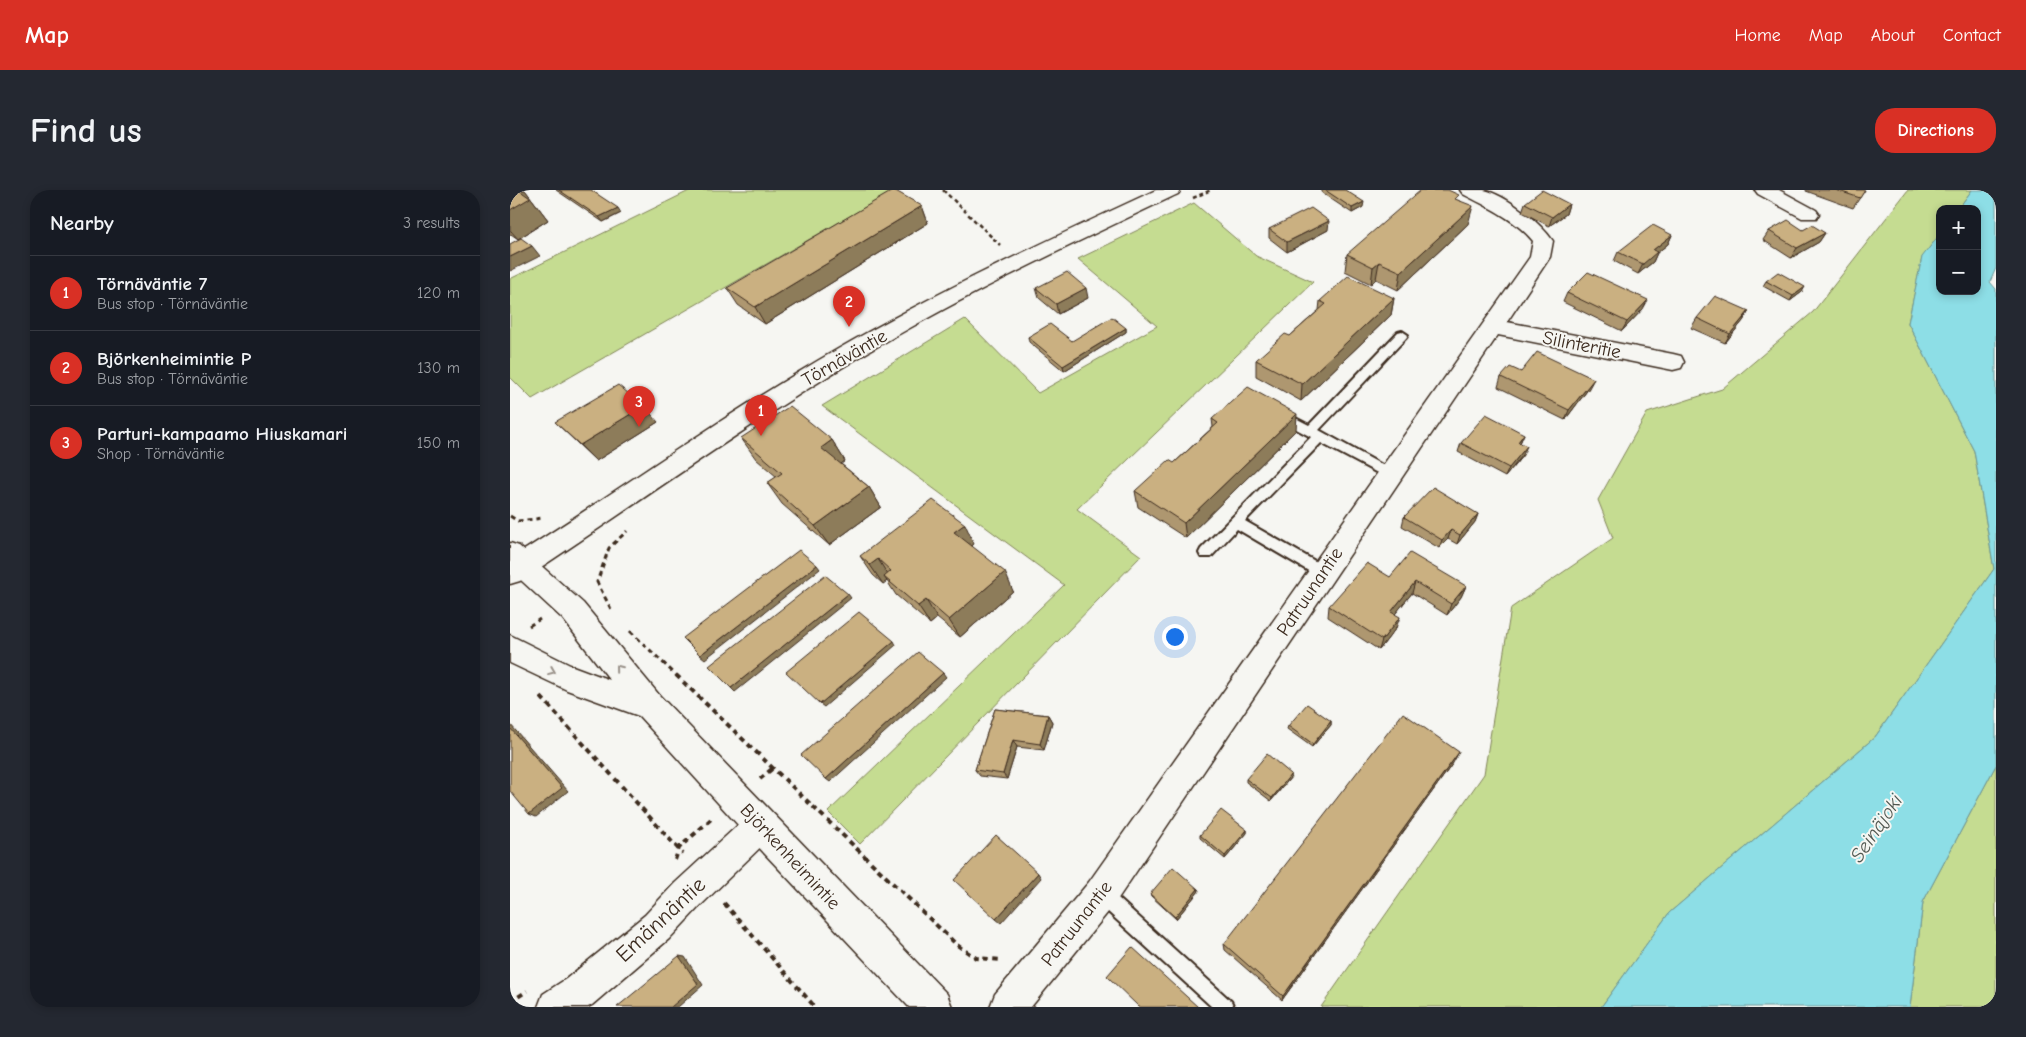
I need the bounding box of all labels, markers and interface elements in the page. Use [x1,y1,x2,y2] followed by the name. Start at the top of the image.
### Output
[25,21,69,49] text: Map
[1734,25,1781,46] text: Home
[1809,25,1843,46] text: Map
[1871,25,1915,46] text: About
[1943,25,2001,46] text: Contact
[1875,108,1996,153] button: Directions
[30,110,142,151] text: Find us
[1936,205,1981,295] map controls
[1936,205,1981,250] button: +
[50,211,114,235] text: Nearby
[403,214,460,232] text: 3 results
[1936,250,1981,295] button: −
[97,273,207,295] text: Törnäväntie 7
[63,284,69,302] text: 1
[417,284,460,302] text: 120 m
[833,286,865,327] pin: 2
[97,295,248,313] text: Bus stop · Törnäväntie
[798,325,891,391] street label: Törnäväntie
[1541,327,1623,363] street label: Silinteritie
[97,348,251,370] text: Björkenheimintie P
[62,359,70,377] text: 2
[417,359,460,377] text: 130 m
[97,370,248,388] text: Bus stop · Törnäväntie
[623,386,655,427] pin: 3
[745,395,777,436] pin: 1
[97,423,347,445] text: Parturi-kampaamo Hiuskamari
[62,434,70,452] text: 3
[417,434,460,452] text: 150 m
[97,445,225,463] text: Shop · Törnäväntie
[1272,543,1348,640] street label: Patruunantie
[1162,624,1188,650] your location
[615,664,624,673] one-way arrow
[548,666,556,676] one-way arrow
[1845,790,1908,867] water label: Seinäjoki
[736,799,845,914] street label: Björkenheimintie
[611,872,711,968] street label: Emännäntie
[1037,877,1117,971] street label: Patruunantie

